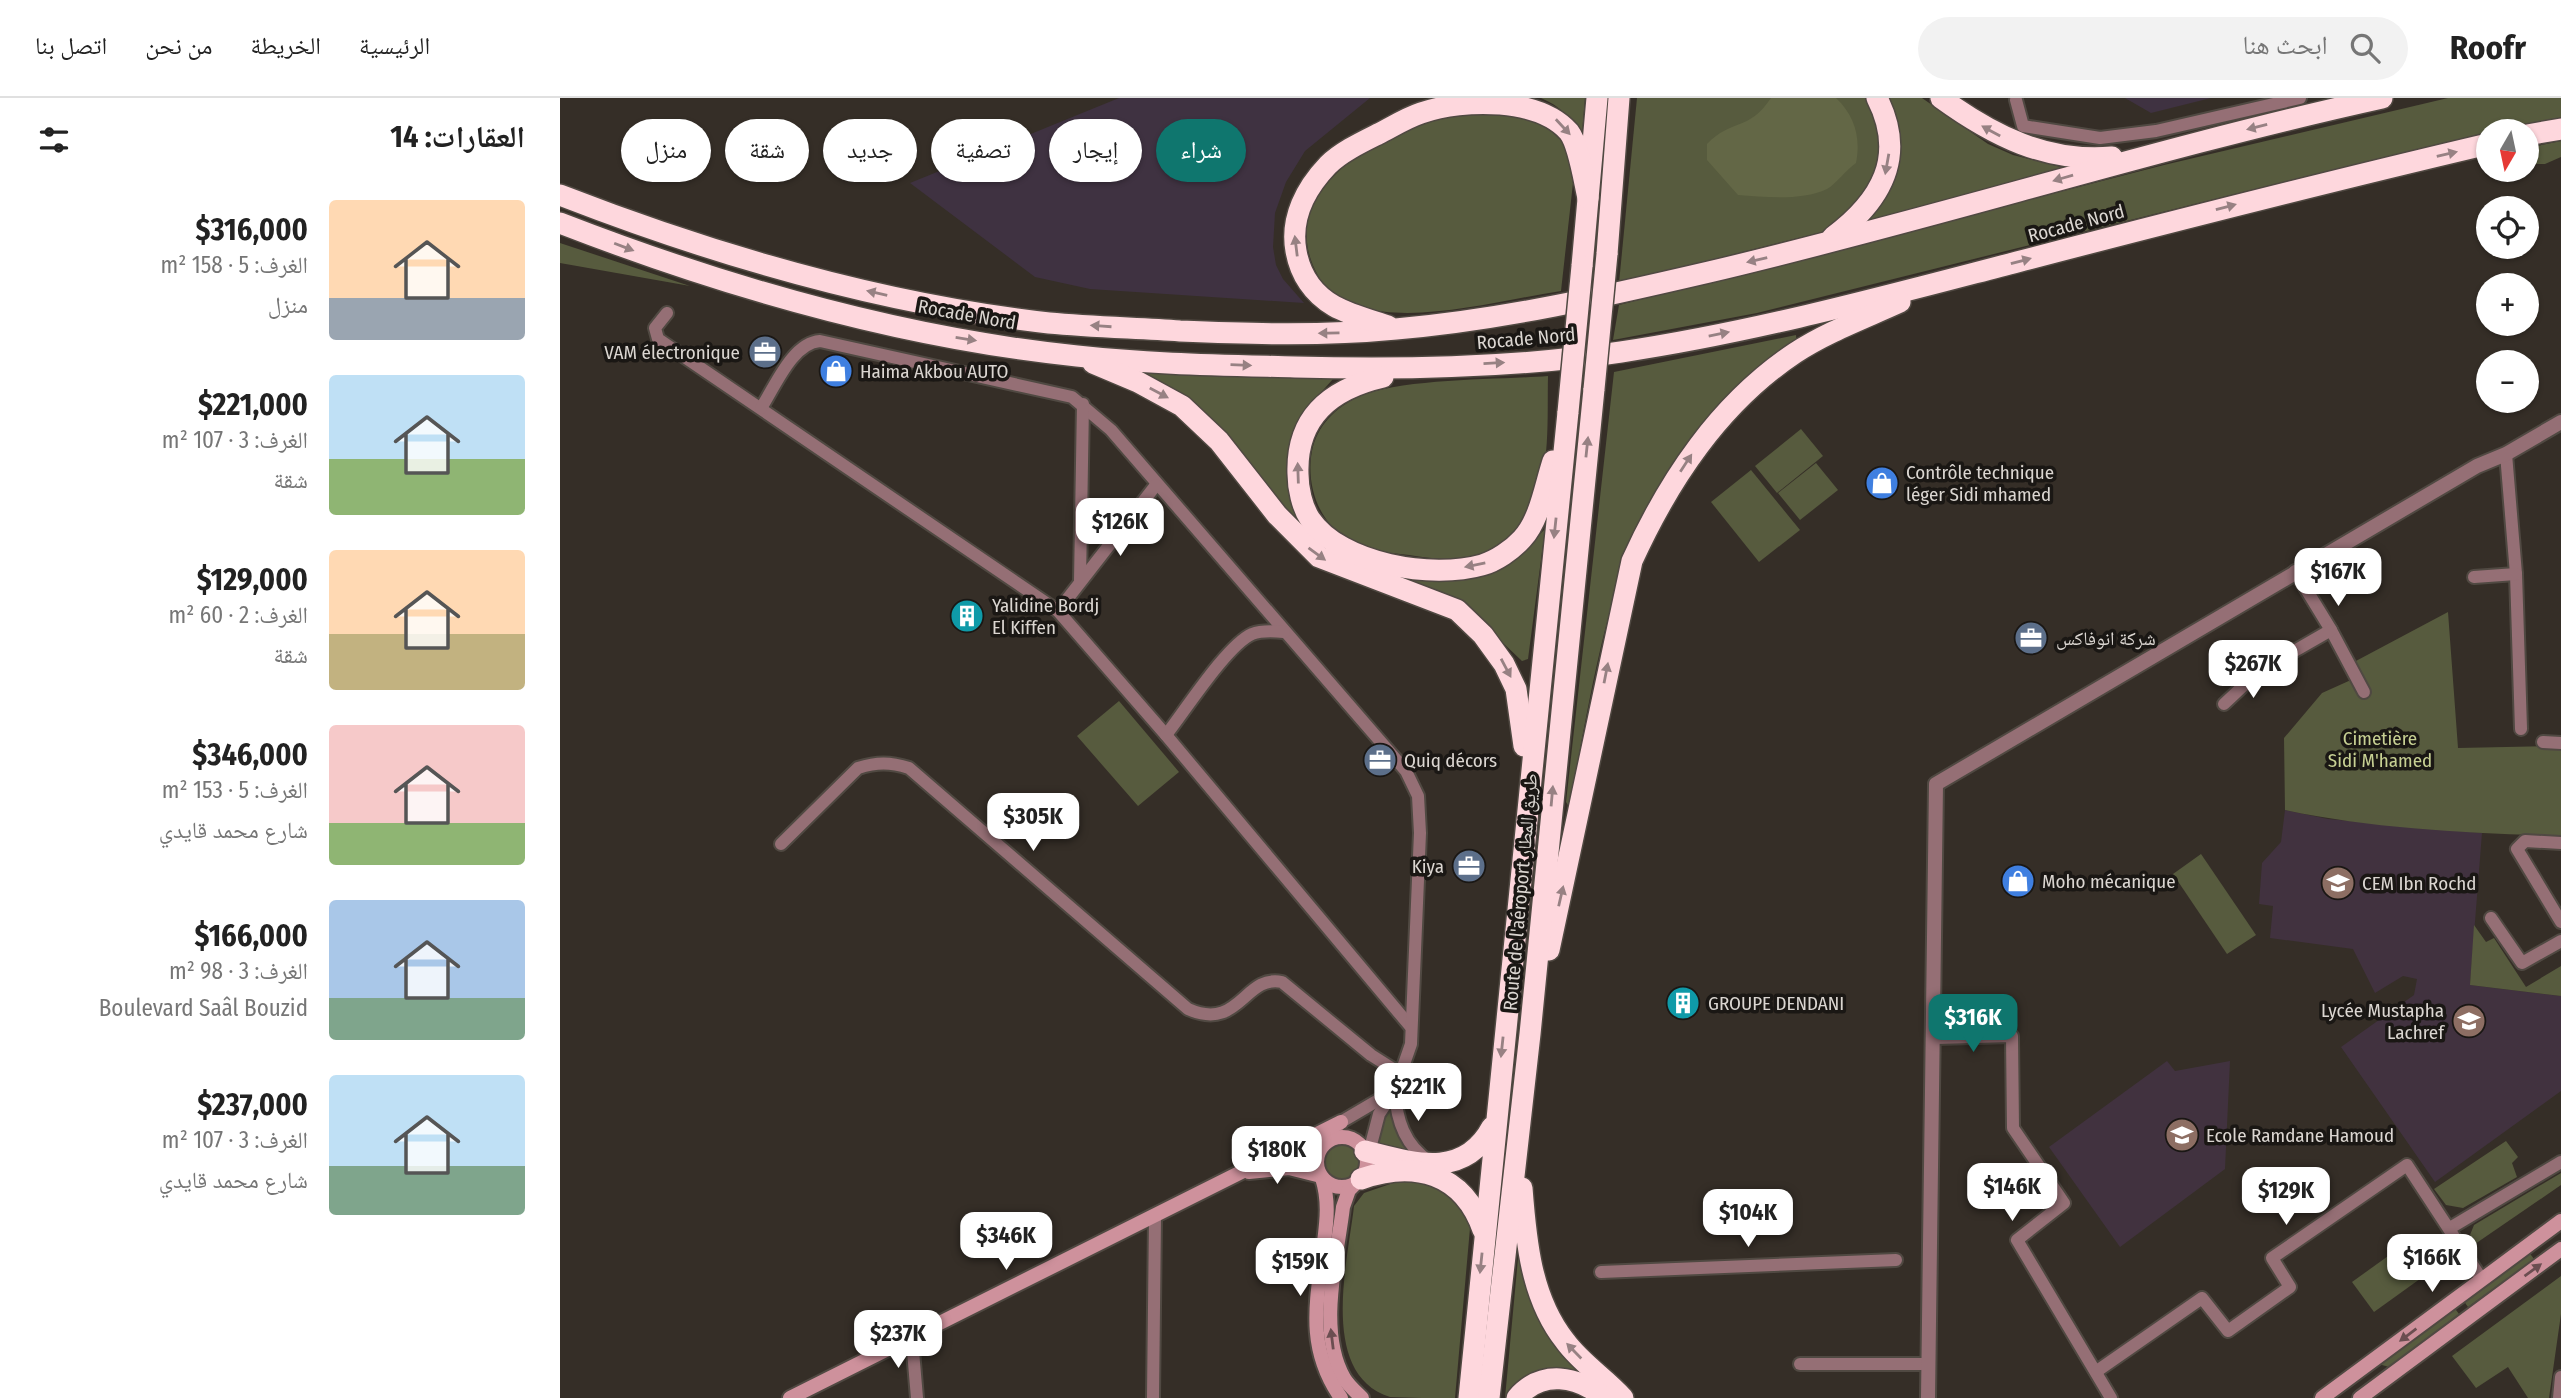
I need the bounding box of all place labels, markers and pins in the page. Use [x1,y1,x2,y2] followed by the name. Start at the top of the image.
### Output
[746,333,784,371] office icon: VAM électronique
[604,341,740,364] place label: VAM électronique
[817,352,855,390] shop icon: Haima Akbou AUTO
[860,360,1008,383] place label: Haima Akbou AUTO
[1906,461,2054,506] place label: Contrôle technique léger Sidi mhamed
[1863,464,1901,502] shop icon: Contrôle technique léger Sidi mhamed
[1071,498,1169,558] pin: $126K
[2289,548,2387,608] pin: $167K
[992,594,1099,639] place label: Yalidine Bordj El Kiffen
[948,597,986,635] building icon: Yalidine Bordj El Kiffen
[2012,619,2050,657] office icon: شركة انوفاكس
[2056,627,2156,650] place label: شركة انوفاكس
[2204,640,2302,700] pin: $267K
[1361,741,1399,779] office icon: Quiq décors
[1404,749,1497,772] place label: Quiq décors
[984,794,1082,853] pin: $305K
[1450,847,1488,885] office icon: Kiya
[1412,855,1444,878] place label: Kiya
[1999,862,2037,900] shop icon: Moho mécanique
[2319,864,2357,902] school or university icon: CEM Ibn Rochd
[2042,870,2176,893] place label: Moho mécanique
[2362,872,2477,895] place label: CEM Ibn Rochd
[1664,984,1702,1022] building icon: GROUPE DENDANI
[1708,992,1844,1015] place label: GROUPE DENDANI
[1924,995,2022,1054] pin: $316K
[2321,999,2445,1044] place label: Lycée Mustapha Lachref
[2450,1002,2488,1040] school or university icon: Lycée Mustapha Lachref
[1369,1063,1467,1123] pin: $221K
[2163,1116,2201,1154] school or university icon: Ecole Ramdane Hamoud
[2206,1124,2394,1147] place label: Ecole Ramdane Hamoud
[1228,1126,1326,1186] pin: $180K
[1963,1164,2061,1223] pin: $146K
[2237,1168,2335,1227] pin: $129K
[1699,1190,1797,1249] pin: $104K
[957,1212,1055,1272] pin: $346K
[2383,1234,2481,1294] pin: $166K
[1251,1238,1349,1298] pin: $159K
[849,1310,947,1370] pin: $237K

